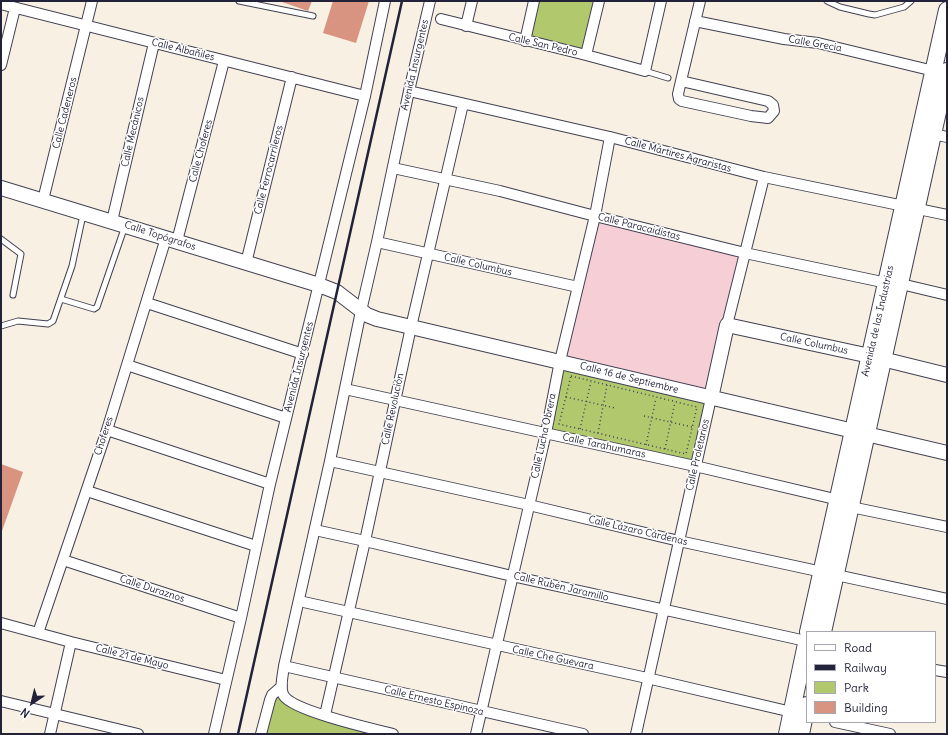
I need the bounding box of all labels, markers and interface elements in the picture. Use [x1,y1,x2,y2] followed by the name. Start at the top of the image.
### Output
[399,18,431,112] street label: Avenida Insurgentes
[507,31,579,59] street label: Calle San Pedro
[787,33,843,55] street label: Calle Grecia
[150,36,216,64] street label: Calle Albañiles
[50,76,80,150] street label: Calle Cadeneros
[119,96,147,168] street label: Calle Mecánicos
[187,118,215,184] street label: Calle Choferes
[252,124,286,216] street label: Calle Ferrocarrileros
[623,135,733,175] street label: Calle Mártires Agraristas
[596,211,682,243] street label: Calle Paracaidistas
[123,219,197,253] street label: Calle Topógrafos
[443,251,513,279] street label: Calle Columbus
[859,264,897,378] street label: Avenida de las Industrias
[282,320,316,414] street label: Avenida Insurgentes
[779,331,849,357] street label: Calle Columbus
[578,360,680,396] street label: Calle 16 de Septiembre
[380,372,406,446] street label: Calle Revolución
[529,392,559,480] street label: Calle Lucha Obrera
[92,415,116,457] street label: Choferes
[684,418,712,492] street label: Calle Proletarios
[561,431,647,461] street label: Calle Tarahumaras
[587,514,689,548] street label: Calle Lázaro Cárdenas
[512,570,610,604] street label: Calle Rubén Jaramillo
[118,573,186,605] street label: Calle Duraznos
[806,631,936,723] legend
[844,640,872,655] text: Road
[94,642,170,672] street label: Calle 21 de Mayo
[511,643,595,673] street label: Calle Che Guevara
[844,660,887,675] text: Railway
[844,680,869,695] text: Park
[12,683,52,723] north arrow
[383,684,485,718] street label: Calle Ernesto Espinoza
[844,700,888,715] text: Building
[18,705,32,721] text: N

